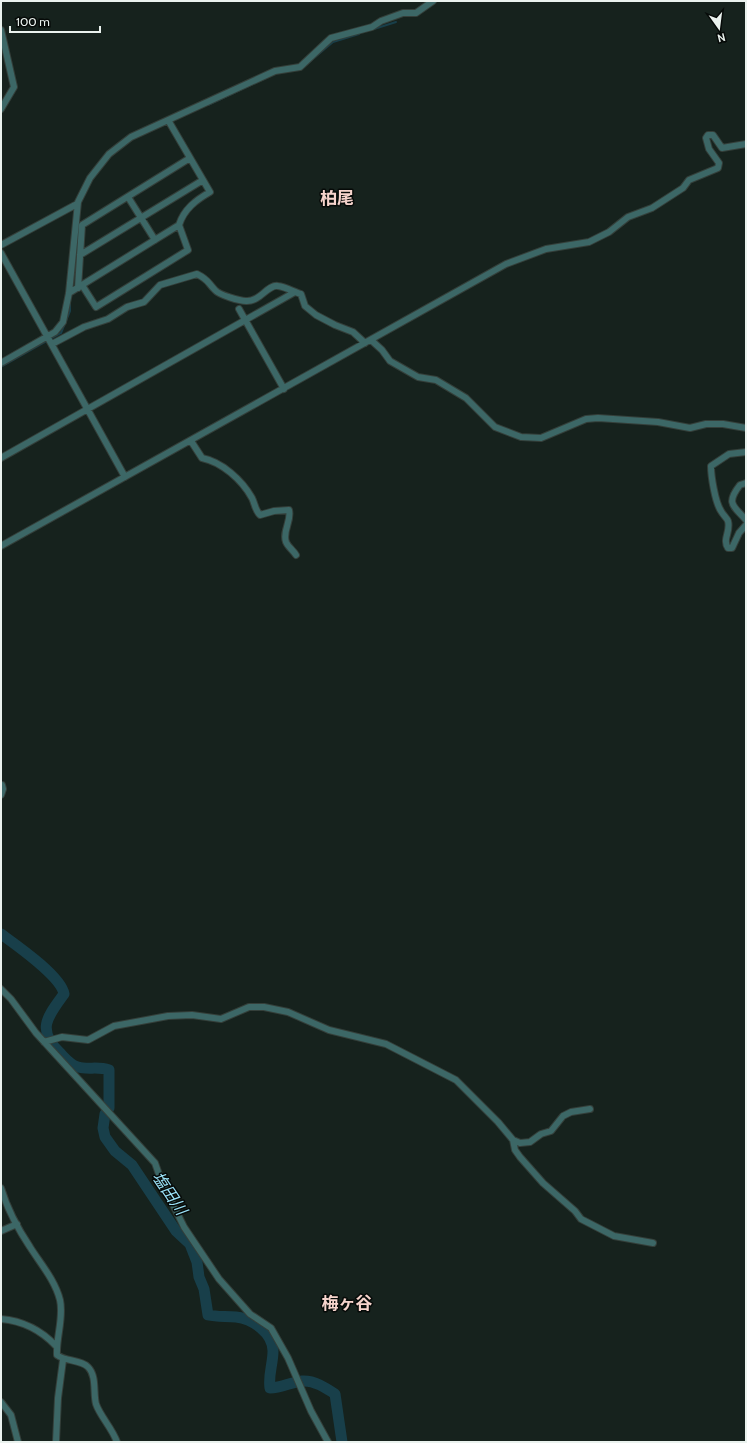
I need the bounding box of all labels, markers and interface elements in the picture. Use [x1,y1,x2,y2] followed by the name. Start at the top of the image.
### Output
[10,8,100,34] scale bar
[699,8,739,48] north arrow
[16,14,50,29] text: 100 m
[716,30,727,45] text: N
[320,188,354,208] district label: 柏尾
[148,1168,192,1220] water label: 塩田川
[322,1293,373,1313] district label: 梅ヶ谷

